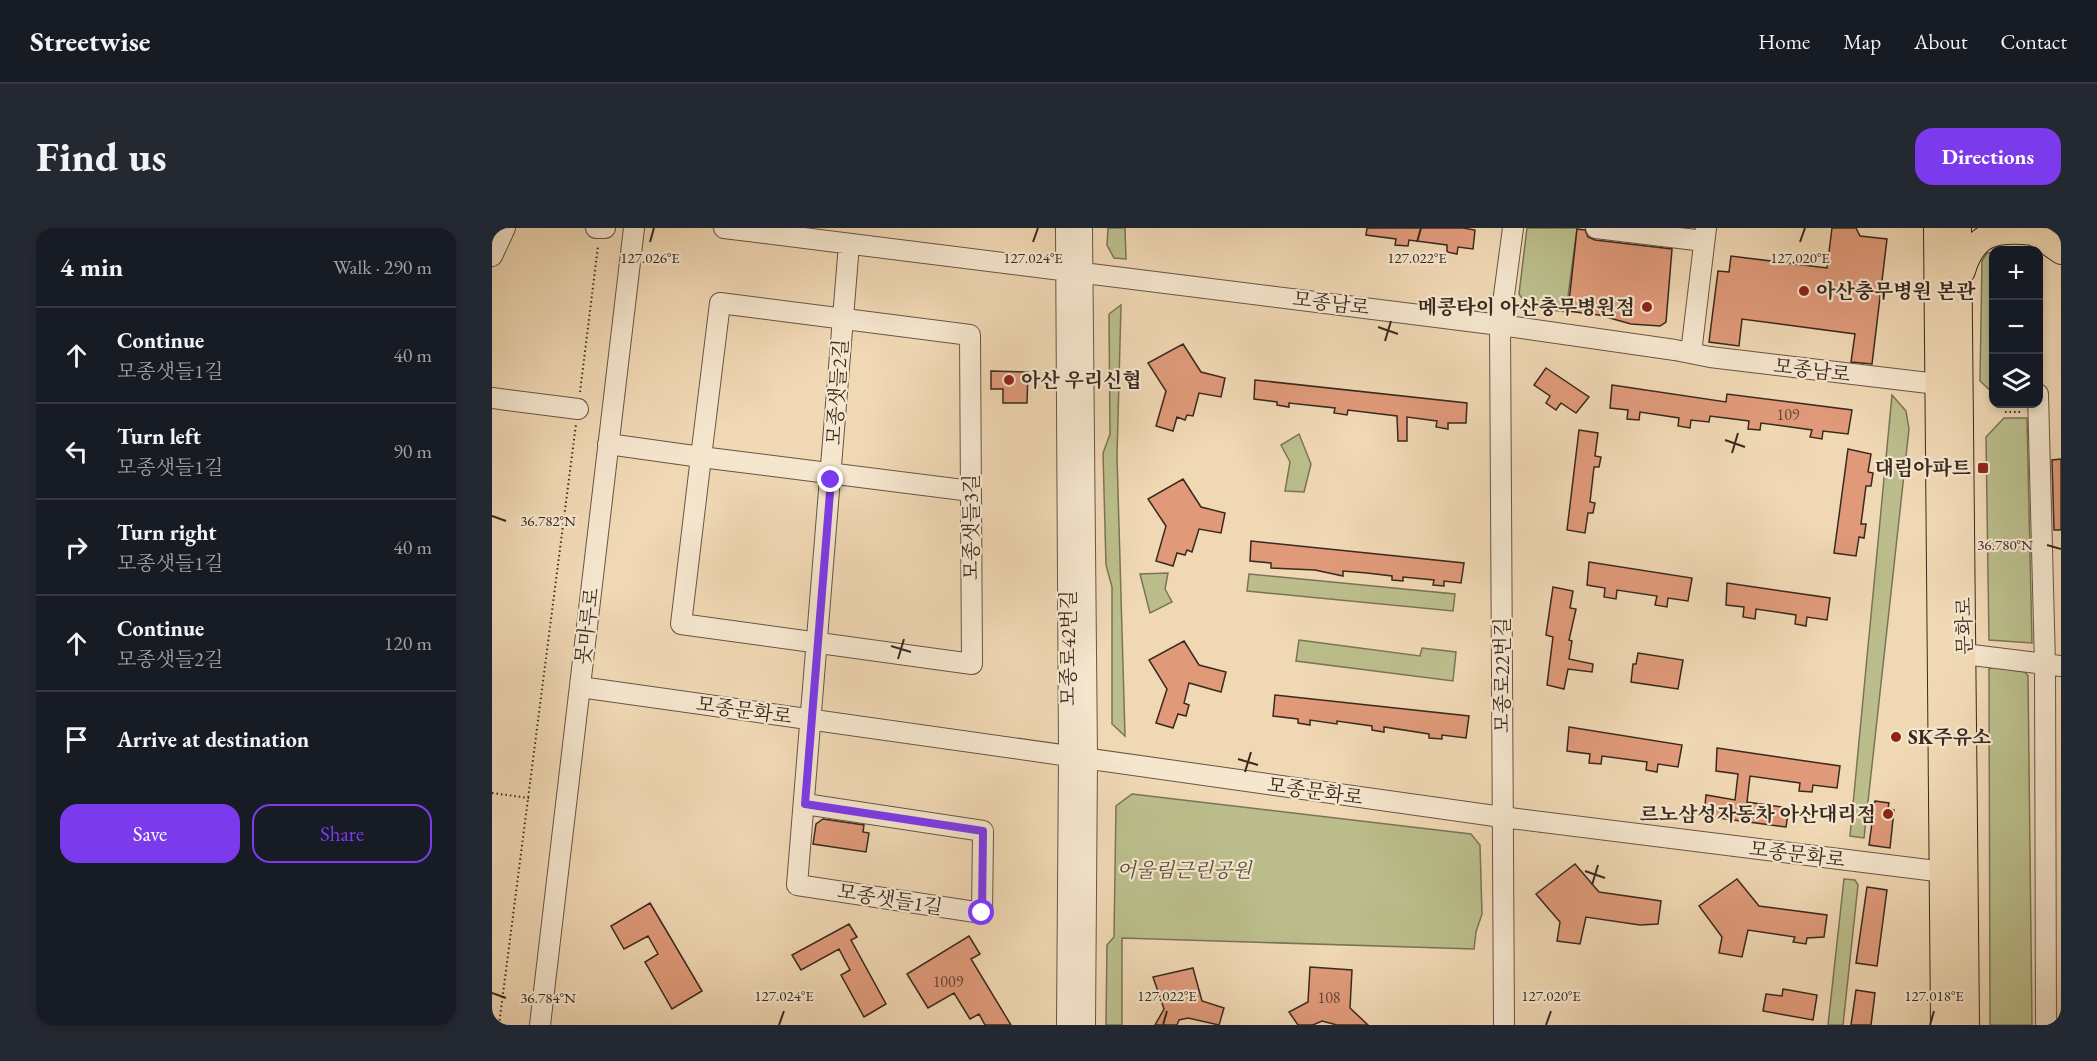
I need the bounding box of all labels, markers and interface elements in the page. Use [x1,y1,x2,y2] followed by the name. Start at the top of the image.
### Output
[30,23,150,59] text: Streetwise
[1758,28,1810,55] text: Home
[1843,28,1881,55] text: Map
[1914,28,1967,55] text: About
[2000,28,2067,55] text: Contact
[1915,128,2061,185] button: Directions
[36,129,167,184] text: Find us
[1989,246,2043,408] map controls
[1989,246,2043,300] button: +
[620,248,680,267] text: 127.026°E
[1003,248,1063,267] text: 127.024°E
[1387,248,1447,267] text: 127.022°E
[1770,248,1830,267] text: 127.020°E
[60,250,123,284] text: 4 min
[333,254,432,280] text: Walk · 290 m
[1816,278,1976,304] place label: 아산충무병원 본관
[1797,284,1811,298] marker: 아산충무병원 본관
[1291,285,1371,321] street label: 모종남로
[1418,294,1635,320] place label: 메콩타이 아산충무병원점
[1640,300,1654,314] marker: 메콩타이 아산충무병원점
[1989,300,2043,354] button: −
[117,326,204,355] text: Continue
[820,338,854,446] street label: 모종샛들2길
[60,339,93,372] icon: ahead
[393,342,432,368] text: 40 m
[1772,352,1852,388] street label: 모종남로
[1989,354,2043,408] button: layers
[117,358,223,384] text: 모종샛들1길
[1021,367,1142,393] place label: 아산 우리신협
[1002,373,1016,387] marker: 아산 우리신협
[1776,404,1800,425] house number: 109
[117,422,201,451] text: Turn left
[60,435,93,468] icon: left
[393,438,432,464] text: 90 m
[117,454,223,480] text: 모종샛들1길
[1874,455,1971,481] place label: 대림아파트
[1976,461,1990,475] marker: 대림아파트
[817,466,843,492] route end
[958,474,984,580] street label: 모종샛들3길
[520,511,576,530] text: 36.782°N
[117,518,216,547] text: Turn right
[60,531,93,564] icon: right
[393,534,432,560] text: 40 m
[1977,535,2033,554] text: 36.780°N
[117,550,223,576] text: 모종샛들1길
[569,586,605,666] street label: 못마루로
[1055,590,1081,706] street label: 모종로42번길
[1950,597,1978,655] street label: 문화로
[117,614,204,643] text: Continue
[1489,617,1515,733] street label: 모종로22번길
[60,627,93,660] icon: ahead
[384,630,432,656] text: 120 m
[117,646,223,672] text: 모종샛들2길
[694,690,794,730] street label: 모종문화로
[60,723,93,756] icon: arrive
[1908,724,1991,750] place label: SK주유소
[117,725,309,754] text: Arrive at destination
[1889,730,1903,744] marker: SK주유소
[1265,771,1365,811] street label: 모종문화로
[1639,801,1876,827] place label: 르노삼성자동차 아산대리점
[60,804,240,863] button: Save
[252,804,432,863] button: Share
[1881,807,1895,821] marker: 르노삼성자동차 아산대리점
[1747,835,1847,873] street label: 모종문화로
[1116,857,1253,883] park label: 어울림근린공원
[836,878,944,920] street label: 모종샛들1길
[968,899,994,925] route start
[933,971,964,992] house number: 1009
[754,986,814,1005] text: 127.024°E
[1137,986,1197,1005] text: 127.022°E
[1521,986,1581,1005] text: 127.020°E
[1904,986,1964,1005] text: 127.018°E
[1317,987,1341,1008] house number: 108
[520,988,576,1007] text: 36.784°N

